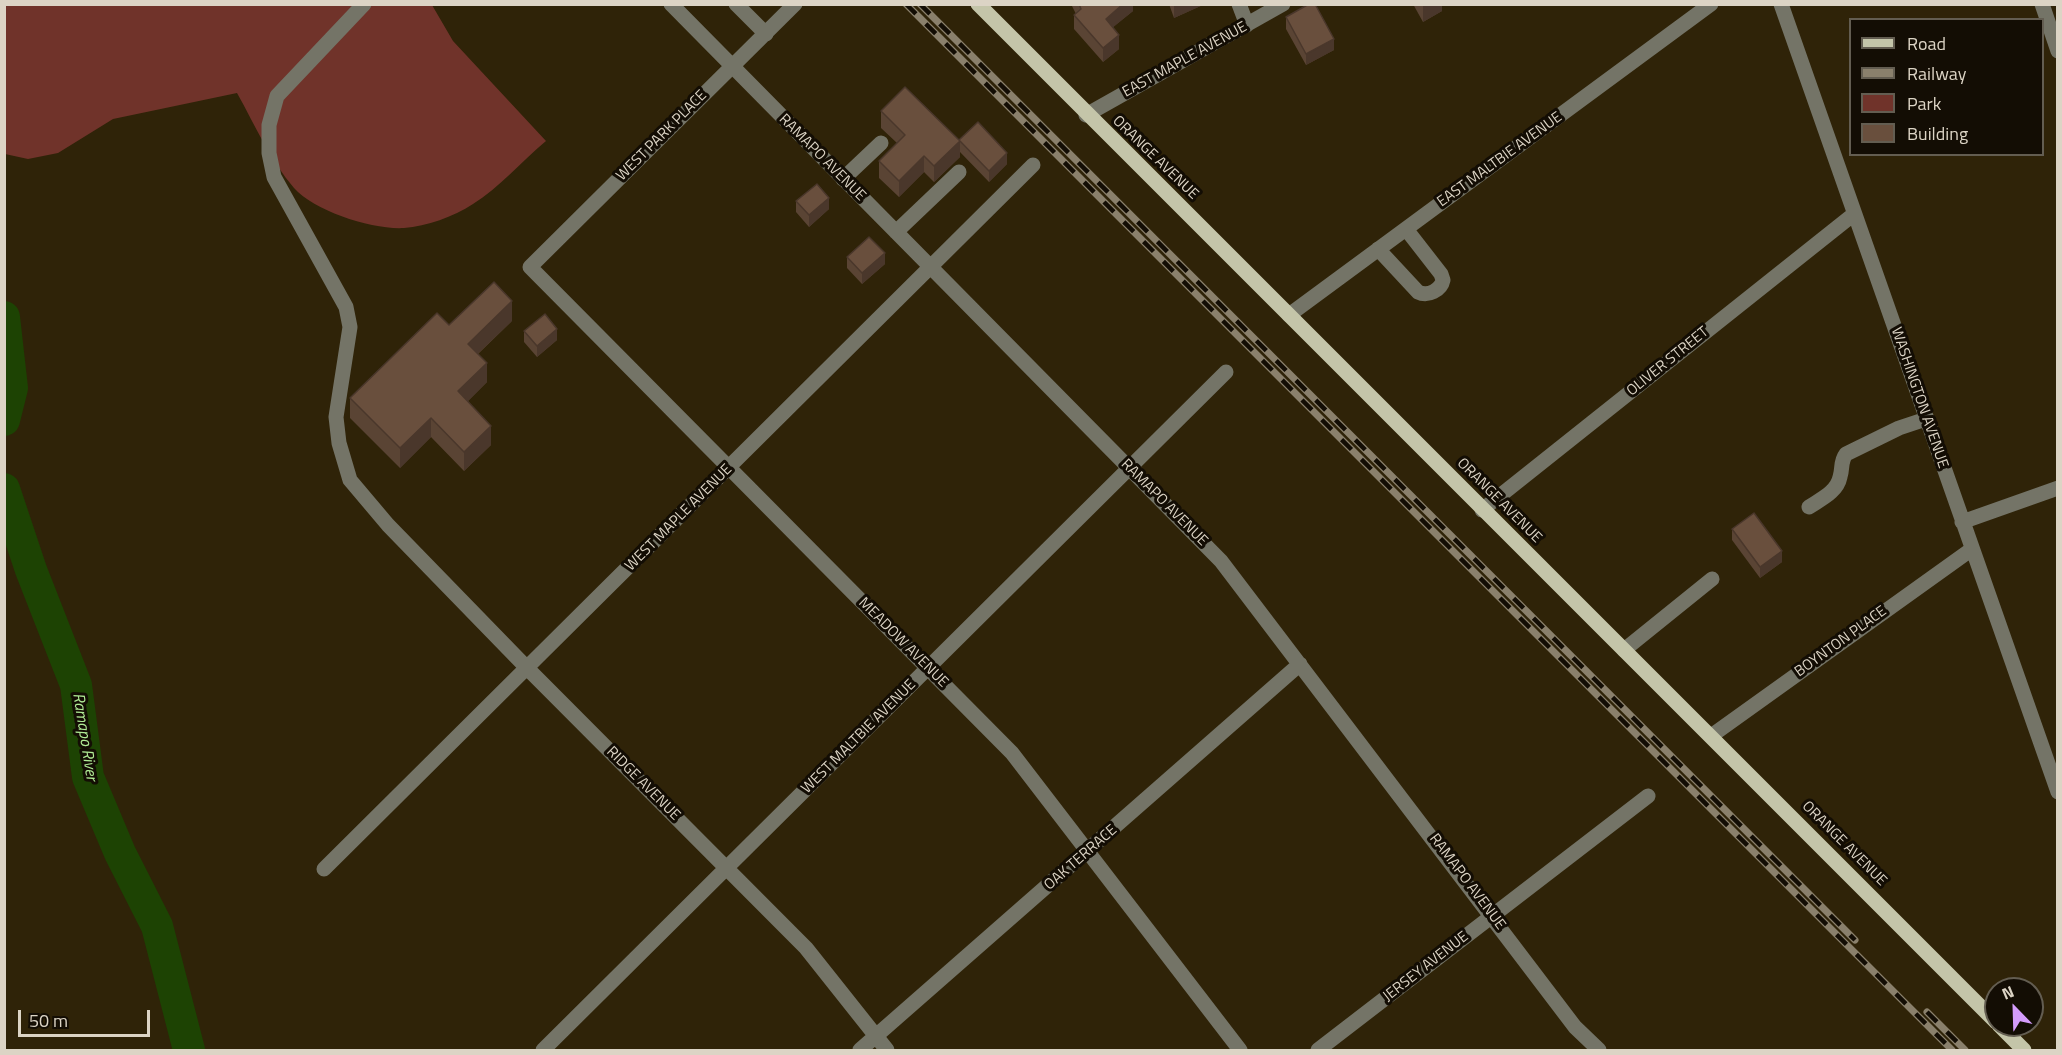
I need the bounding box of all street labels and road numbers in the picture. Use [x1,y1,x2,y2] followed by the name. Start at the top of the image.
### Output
[1120,18,1250,102] street label: EAST MAPLE AVENUE
[613,87,711,185] street label: WEST PARK PLACE
[1434,109,1566,211] street label: EAST MALTBIE AVENUE
[775,111,869,205] street label: RAMAPO AVENUE
[1108,112,1202,204] street label: ORANGE AVENUE
[1623,324,1713,400] street label: OLIVER STREET
[1886,325,1952,471] street label: WASHINGTON AVENUE
[1453,455,1545,547] street label: ORANGE AVENUE
[1117,456,1211,550] street label: RAMAPO AVENUE
[622,461,736,575] street label: WEST MAPLE AVENUE
[854,594,952,692] street label: MEADOW AVENUE
[1792,603,1890,681] street label: BOYNTON PLACE
[798,676,920,798] street label: WEST MALTBIE AVENUE
[602,743,684,825] street label: RIDGE AVENUE
[1798,798,1890,890] street label: ORANGE AVENUE
[1041,822,1121,894] street label: OAK TERRACE
[1425,831,1509,933] street label: RAMAPO AVENUE
[1380,928,1472,1006] street label: JERSEY AVENUE

